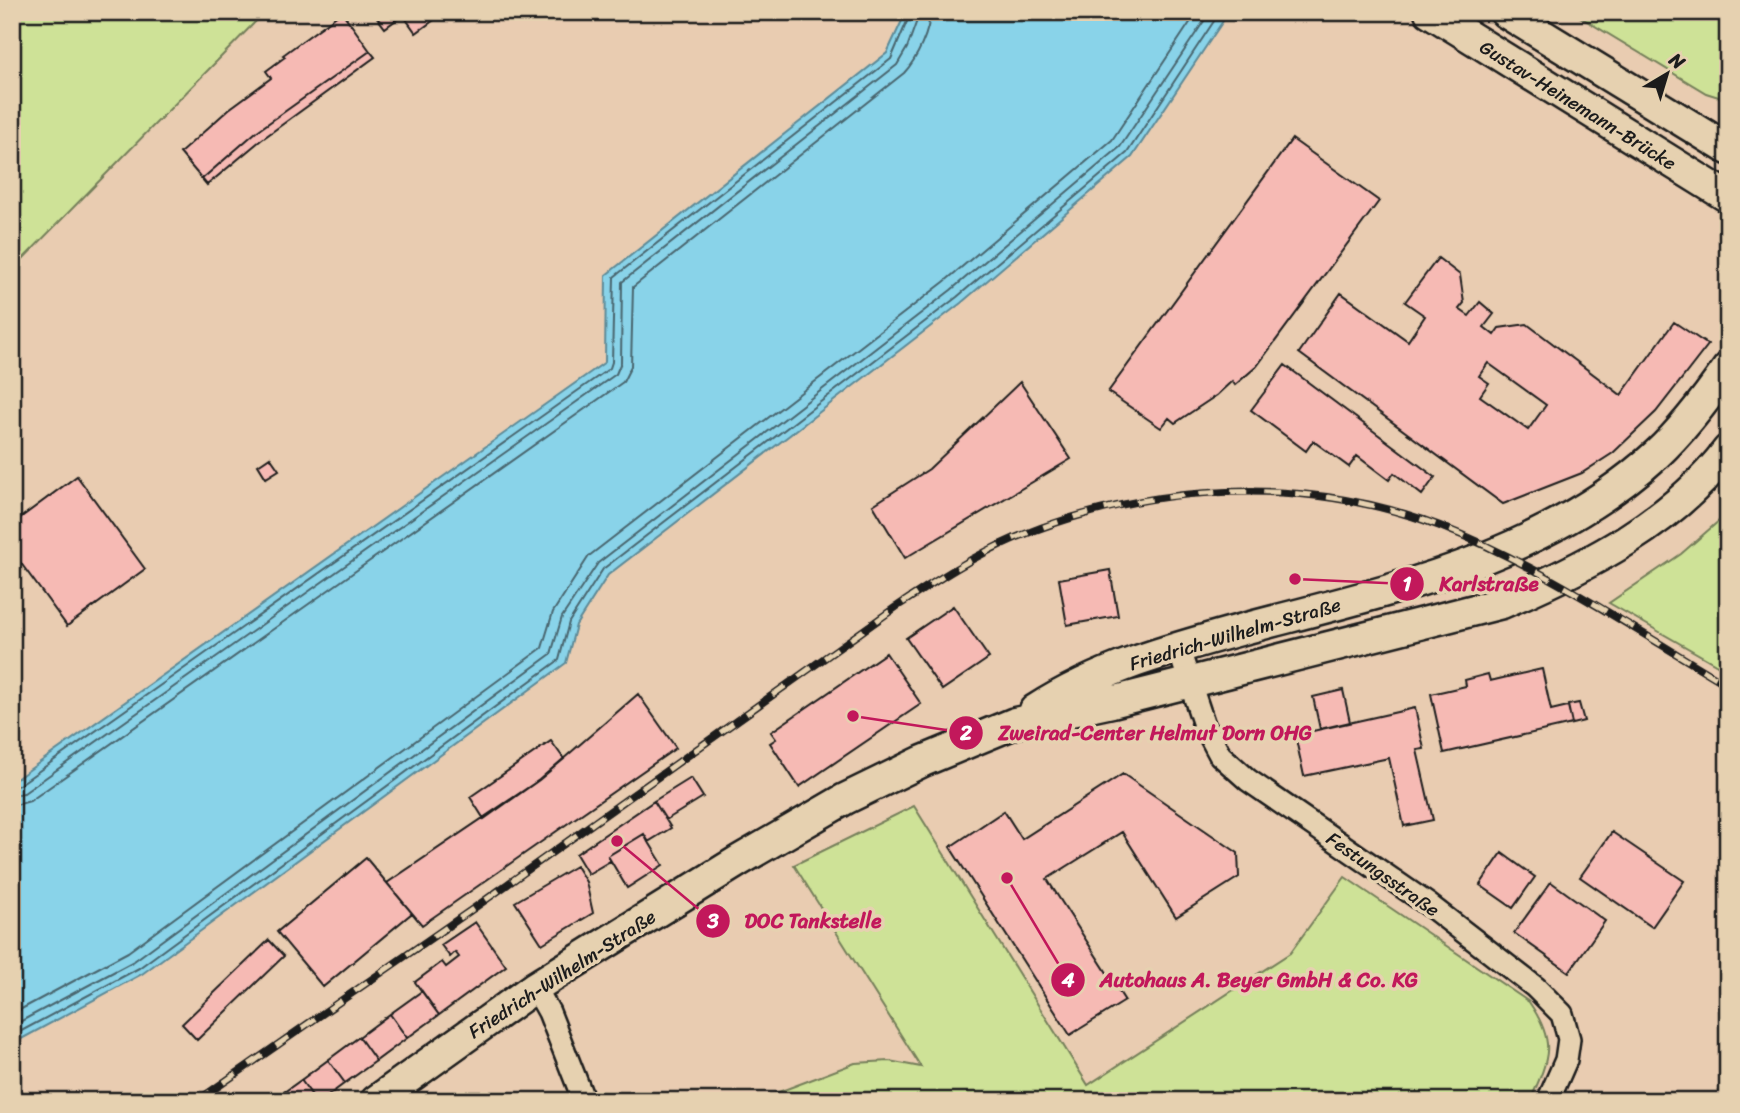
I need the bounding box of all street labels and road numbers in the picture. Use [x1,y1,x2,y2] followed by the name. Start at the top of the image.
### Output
[1473,31,1683,179] street label: Gustav-Heinemann-Brücke
[1125,588,1345,680] street label: Friedrich-Wilhelm-Straße
[1319,823,1447,926] street label: Festungsstraße
[461,900,663,1047] street label: Friedrich-Wilhelm-Straße

